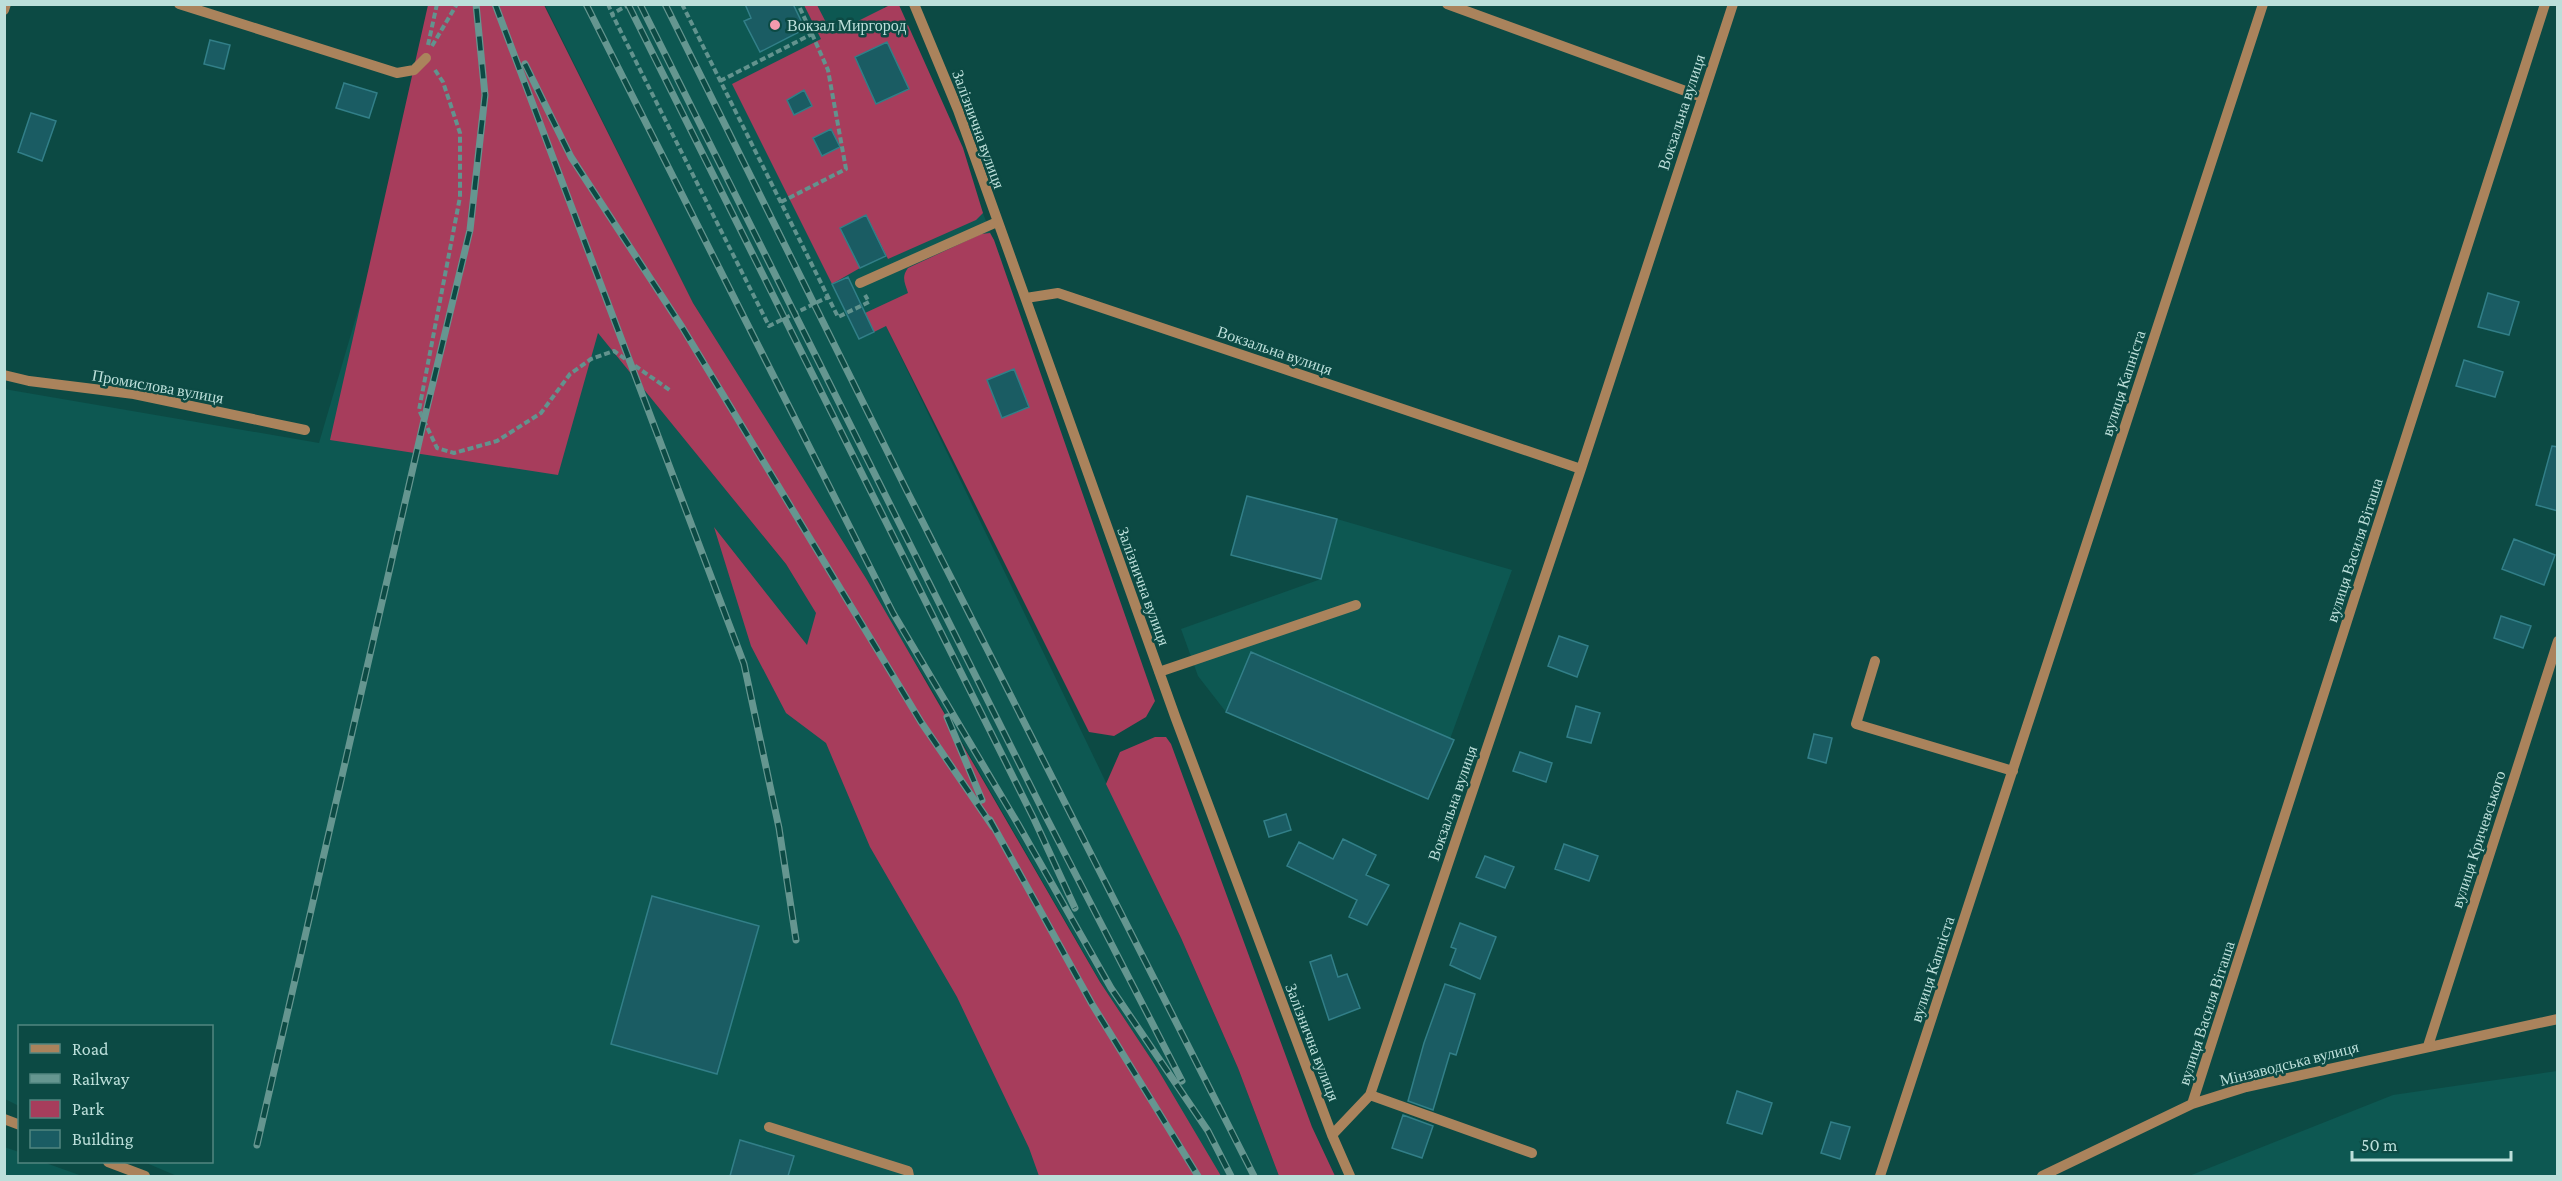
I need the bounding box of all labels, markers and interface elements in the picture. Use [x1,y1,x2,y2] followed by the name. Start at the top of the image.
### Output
[787,17,906,35] place label: Вокзал Миргород
[768,18,782,32] marker: Вокзал Миргород
[1655,52,1709,172] street label: Вокзальна вулиця
[948,68,1008,192] street label: Залізнична вулиця
[1215,323,1335,379] street label: Вокзальна вулиця
[2098,328,2150,438] street label: вулиця Капніста
[91,367,226,408] street label: Промислова вулиця
[2323,476,2387,625] street label: вулиця Василя Віташа
[1113,525,1173,649] street label: Залізнична вулиця
[1425,743,1481,863] street label: Вокзальна вулиця
[2448,768,2510,910] street label: вулиця Кричевського
[1907,914,1959,1024] street label: вулиця Капніста
[2175,939,2239,1088] street label: вулиця Василя Віташа
[1281,981,1343,1104] street label: Залізнична вулиця
[18,1025,213,1163] legend
[2218,1038,2361,1090] street label: Мінзаводська вулиця
[72,1039,109,1059] text: Road
[72,1069,130,1089] text: Railway
[72,1099,104,1119] text: Park
[2352,1124,2511,1162] scale bar
[72,1129,134,1149] text: Building
[2361,1135,2398,1155] text: 50 m

